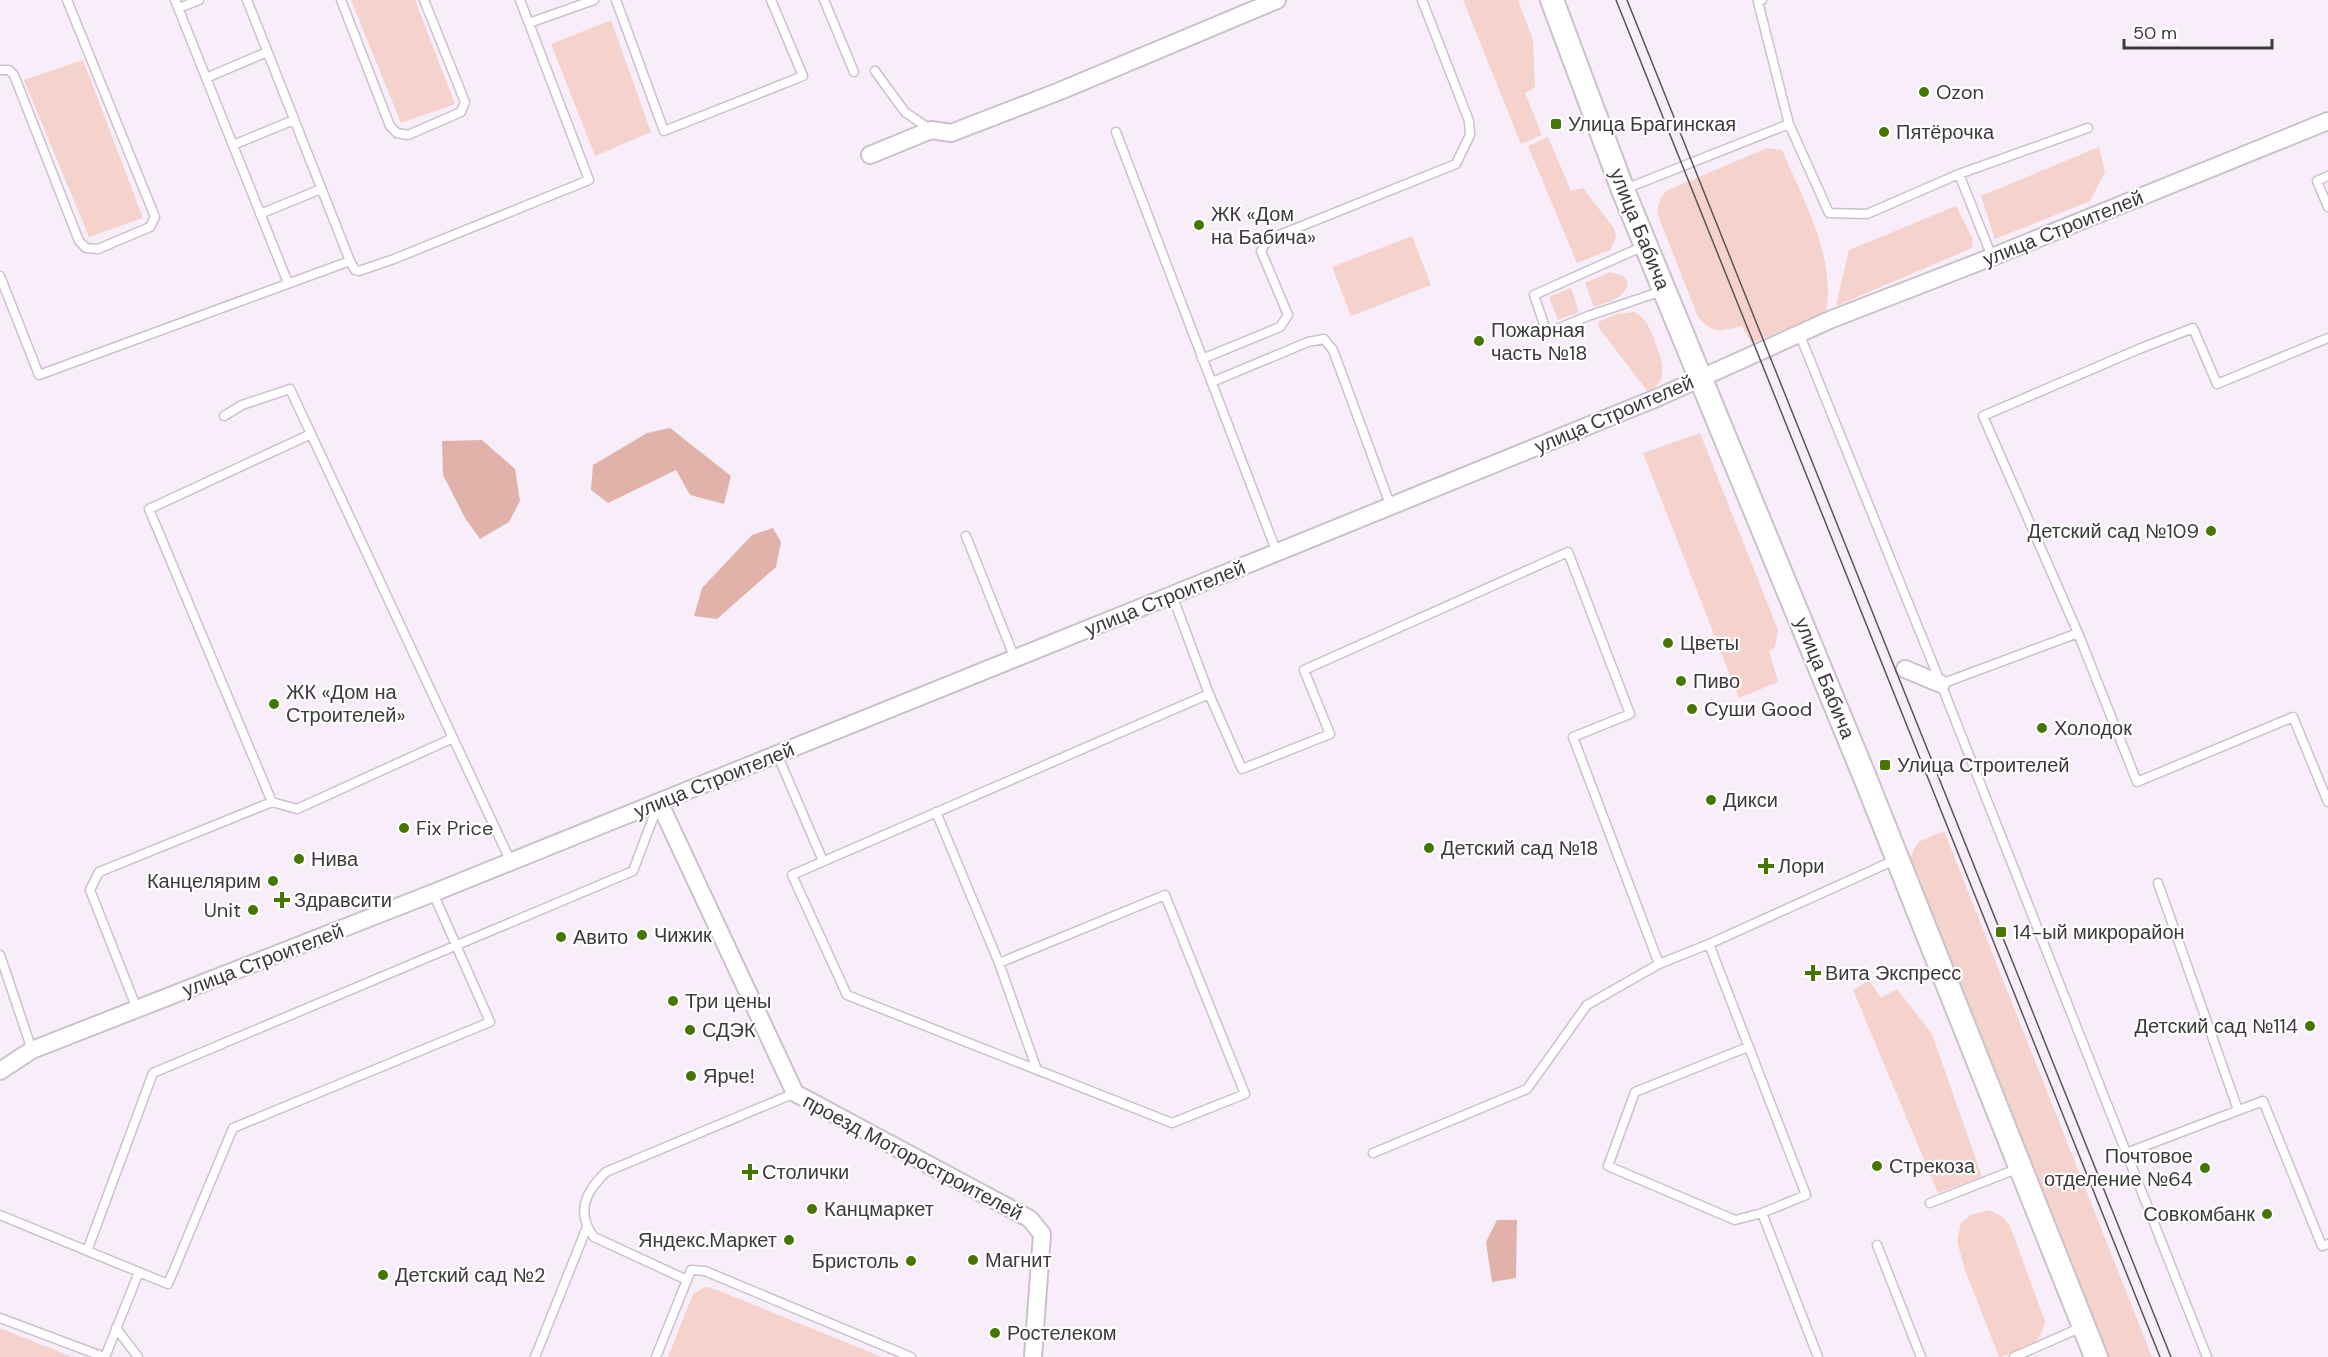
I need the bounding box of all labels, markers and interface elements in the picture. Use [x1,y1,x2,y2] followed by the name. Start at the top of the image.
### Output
[2124,12,2272,50] scale bar
[2133,21,2177,45] text: 50 m
[1936,79,1984,105] place label: Ozon
[1917,85,1931,99] marker: Ozon
[1568,111,1736,137] place label: Улица Брагинская
[1549,117,1563,131] marker: Улица Брагинская
[1896,119,1995,145] place label: Пятёрочка
[1877,125,1891,139] marker: Пятёрочка
[1604,164,1676,294] street label: улица Бабича
[1979,184,2147,272] street label: улица Строителей
[1211,201,1316,250] place label: ЖК «Дом на Бабича»
[1192,218,1206,232] marker: ЖК «Дом на Бабича»
[1491,317,1587,366] place label: Пожарная часть №18
[1472,334,1486,348] marker: Пожарная часть №18
[1530,369,1698,459] street label: улица Строителей
[2028,518,2199,544] place label: Детский сад №109
[2204,524,2218,538] marker: Детский сад №109
[1081,554,1249,642] street label: улица Строителей
[1789,613,1861,743] street label: улица Бабича
[1680,630,1739,656] place label: Цветы
[1661,636,1675,650] marker: Цветы
[1693,668,1740,694] place label: Пиво
[1674,674,1688,688] marker: Пиво
[286,679,405,728] place label: ЖК «Дом на Строителей»
[1704,696,1812,722] place label: Суши Good
[267,697,281,711] marker: ЖК «Дом на Строителей»
[1685,702,1699,716] marker: Суши Good
[2054,715,2132,741] place label: Холодок
[2035,721,2049,735] marker: Холодок
[630,736,798,824] street label: улица Строителей
[1897,752,2070,778] place label: Улица Строителей
[1878,758,1892,772] marker: Улица Строителей
[1723,787,1778,813] place label: Дикси
[1704,793,1718,807] marker: Дикси
[416,815,493,841] place label: Fix Price
[397,821,411,835] marker: Fix Price
[1441,835,1598,861] place label: Детский сад №18
[1422,841,1436,855] marker: Детский сад №18
[311,846,359,872] place label: Нива
[292,852,306,866] marker: Нива
[1778,853,1825,879] place label: Лори
[1759,859,1773,873] marker: Лори
[147,868,261,894] place label: Канцелярим
[266,874,280,888] marker: Канцелярим
[294,887,392,913] place label: Здравсити
[275,893,289,907] marker: Здравсити
[204,897,241,923] place label: Unit
[246,903,260,917] marker: Unit
[179,917,347,1003] street label: улица Строителей
[2013,919,2185,945] place label: 14-ый микрорайон
[654,922,712,948] place label: Чижик
[573,924,628,950] place label: Авито
[1994,925,2008,939] marker: 14-ый микрорайон
[635,928,649,942] marker: Чижик
[554,930,568,944] marker: Авито
[1825,960,1961,986] place label: Вита Экспресс
[1806,966,1820,980] marker: Вита Экспресс
[685,988,771,1014] place label: Три цены
[666,994,680,1008] marker: Три цены
[2134,1013,2298,1039] place label: Детский сад №114
[702,1017,756,1043] place label: СДЭК
[2303,1019,2317,1033] marker: Детский сад №114
[683,1023,697,1037] marker: СДЭК
[703,1063,755,1089] place label: Ярче!
[684,1069,698,1083] marker: Ярче!
[799,1088,1027,1226] street label: проезд Моторостроителей
[2044,1143,2193,1192] place label: Почтовое отделение №64
[1889,1153,1976,1179] place label: Стрекоза
[762,1159,849,1185] place label: Столички
[1870,1159,1884,1173] marker: Стрекоза
[2198,1161,2212,1175] marker: Почтовое отделение №64
[743,1165,757,1179] marker: Столички
[824,1196,934,1222] place label: Канцмаркет
[2143,1201,2255,1227] place label: Совкомбанк
[805,1202,819,1216] marker: Канцмаркет
[2260,1207,2274,1221] marker: Совкомбанк
[638,1227,777,1253] place label: Яндекс.Маркет
[782,1233,796,1247] marker: Яндекс.Маркет
[985,1247,1052,1273] place label: Магнит
[812,1248,899,1274] place label: Бристоль
[966,1253,980,1267] marker: Магнит
[904,1254,918,1268] marker: Бристоль
[395,1262,545,1288] place label: Детский сад №2
[376,1268,390,1282] marker: Детский сад №2
[1007,1320,1117,1346] place label: Ростелеком
[988,1326,1002,1340] marker: Ростелеком

